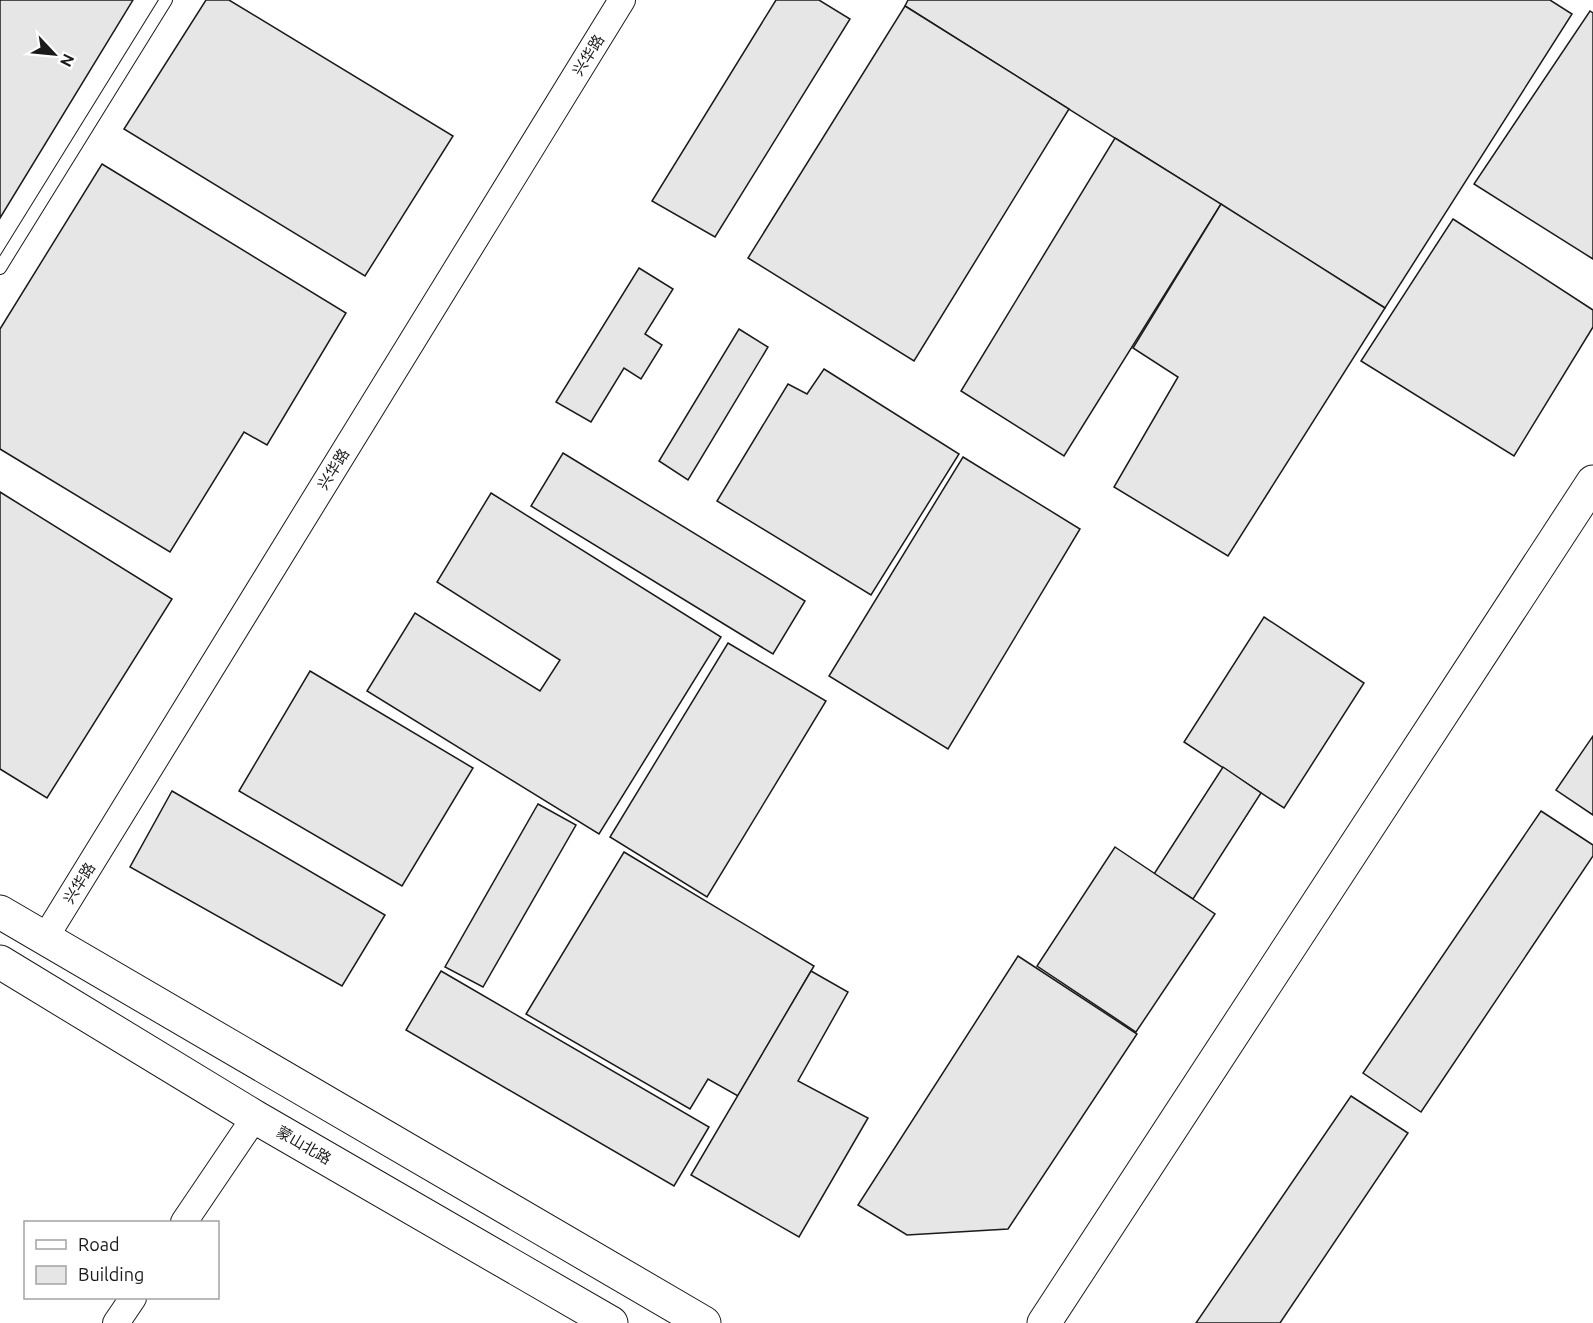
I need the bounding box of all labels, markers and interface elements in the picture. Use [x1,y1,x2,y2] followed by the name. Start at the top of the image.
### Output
[24,24,84,84] north arrow
[569,31,607,79] street label: 兴华路
[57,51,78,70] text: N
[314,445,352,493] street label: 兴华路
[60,859,98,907] street label: 兴华路
[274,1123,334,1167] street label: 蒙山北路
[24,1221,219,1299] legend
[78,1234,120,1254] text: Road
[78,1264,144,1284] text: Building

